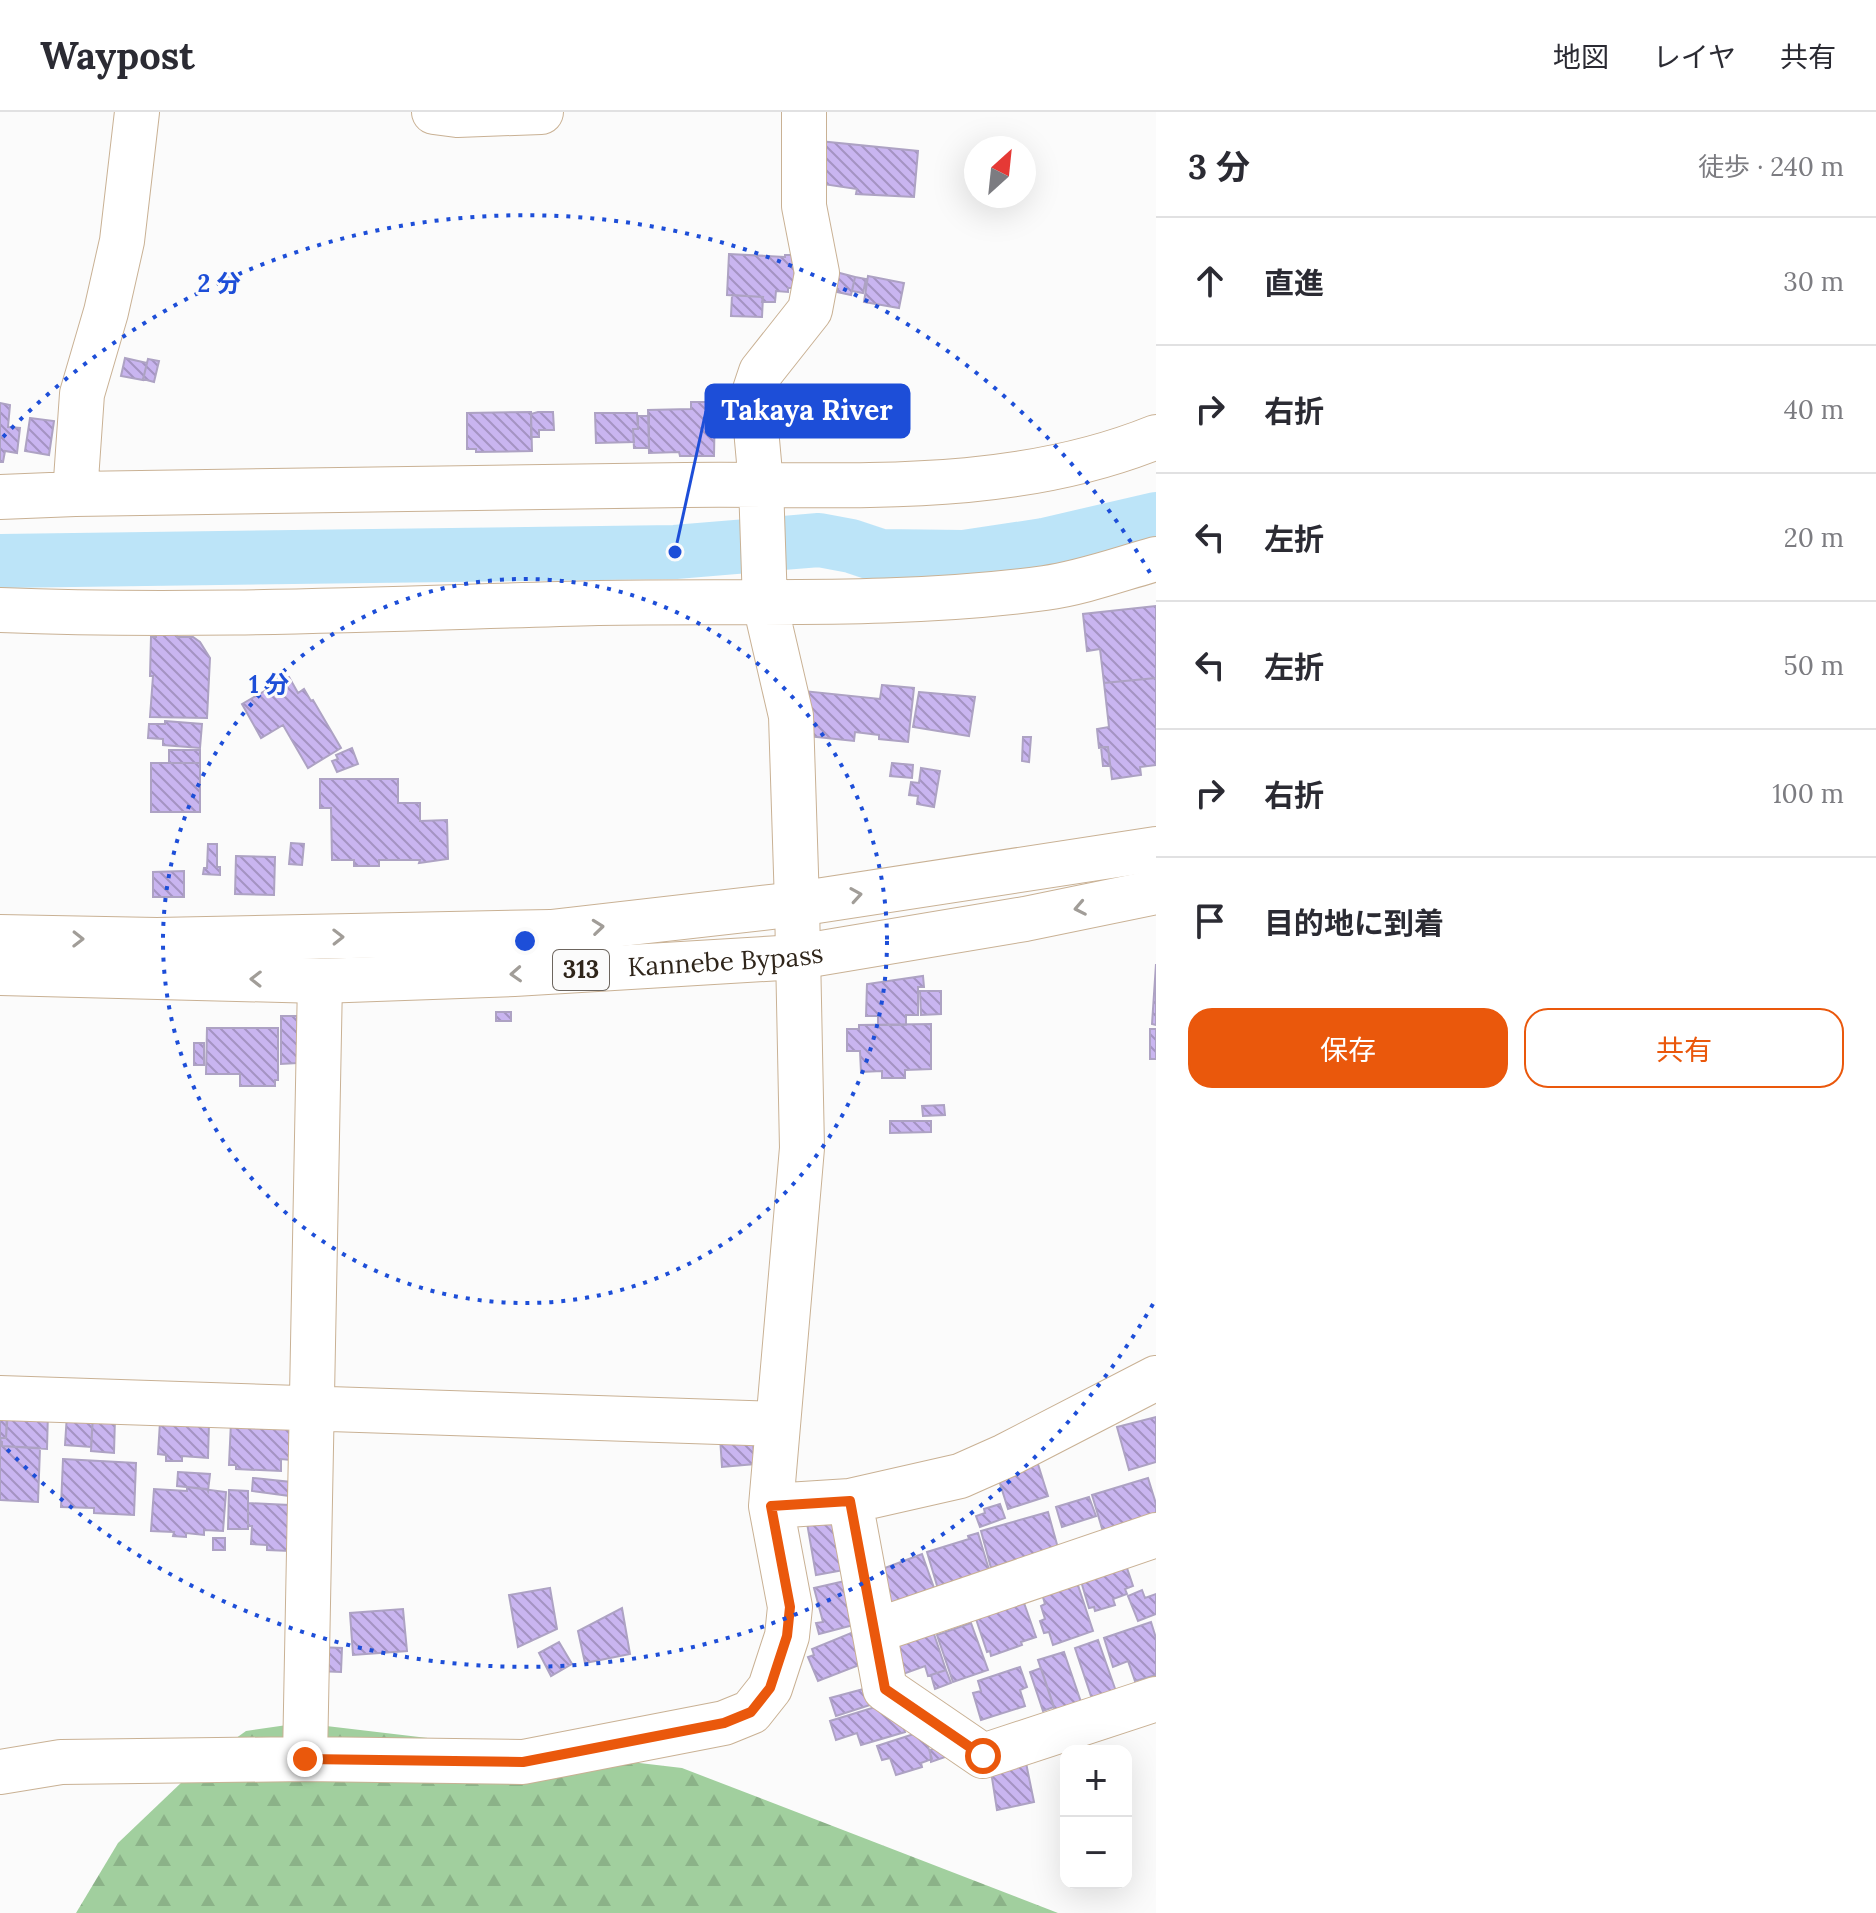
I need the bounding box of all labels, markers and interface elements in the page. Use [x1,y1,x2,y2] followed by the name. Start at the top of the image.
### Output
[40,31,195,79] text: Waypost
[1553,39,1609,75] text: 地図
[1653,39,1736,75] text: レイヤ
[1780,39,1836,75] text: 共有
[964,136,1036,208] north arrow
[1188,145,1250,188] text: 3 分
[1698,150,1844,183] text: 徒歩 · 240 m
[1188,259,1232,303] icon: ahead
[1264,264,1324,302] text: 直進
[1783,265,1844,298] text: 30 m
[197,268,241,299] text: 2 分
[706,385,909,437] callout: Takaya River
[1188,387,1232,431] icon: right
[721,392,893,428] text: Takaya River
[1264,392,1324,430] text: 右折
[1784,393,1844,426] text: 40 m
[1188,515,1232,559] icon: left
[1264,520,1324,558] text: 左折
[1784,521,1844,554] text: 20 m
[1188,643,1232,687] icon: left
[1264,648,1324,686] text: 左折
[1784,649,1844,682] text: 50 m
[249,669,289,700] text: 1 分
[1188,771,1232,815] icon: right
[1264,776,1324,814] text: 右折
[1772,777,1844,810] text: 100 m
[849,887,862,904] one-way arrow
[1073,898,1086,915] one-way arrow
[1188,899,1232,943] icon: arrive
[1264,904,1444,942] text: 目的地に到着
[591,918,604,935] one-way arrow
[511,927,539,955] centre of rings
[332,928,345,945] one-way arrow
[72,930,85,947] one-way arrow
[627,936,825,983] street label: Kannebe Bypass
[553,950,609,990] road number: 313
[509,965,522,982] one-way arrow
[249,970,262,988] one-way arrow
[1188,1008,1508,1088] button: 保存
[1524,1008,1844,1088] button: 共有
[965,1738,1001,1774] route start
[287,1741,323,1777] route end
[1060,1745,1132,1889] map controls
[1060,1745,1132,1817] button: +
[1060,1817,1132,1889] button: −

